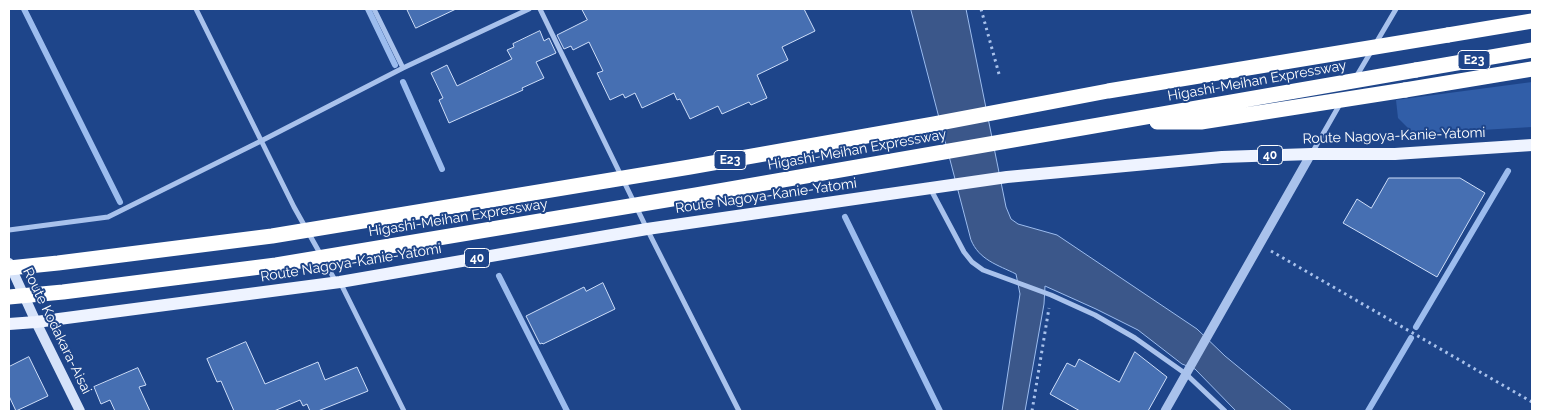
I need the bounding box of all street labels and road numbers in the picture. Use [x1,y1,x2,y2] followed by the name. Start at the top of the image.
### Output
[1458,50,1490,70] road number: E23
[1166,57,1348,105] street label: Higashi-Meihan Expressway
[1302,124,1486,148] street label: Route Nagoya-Kanie-Yatomi
[766,126,948,174] street label: Higashi-Meihan Expressway
[1258,146,1282,164] road number: 40
[714,150,746,170] road number: E23
[674,175,858,217] street label: Route Nagoya-Kanie-Yatomi
[367,196,549,240] street label: Higashi-Meihan Expressway
[259,240,443,286] street label: Route Nagoya-Kanie-Yatomi
[464,248,490,268] road number: 40
[19,265,95,397] street label: Route Kodakara-Aisai

